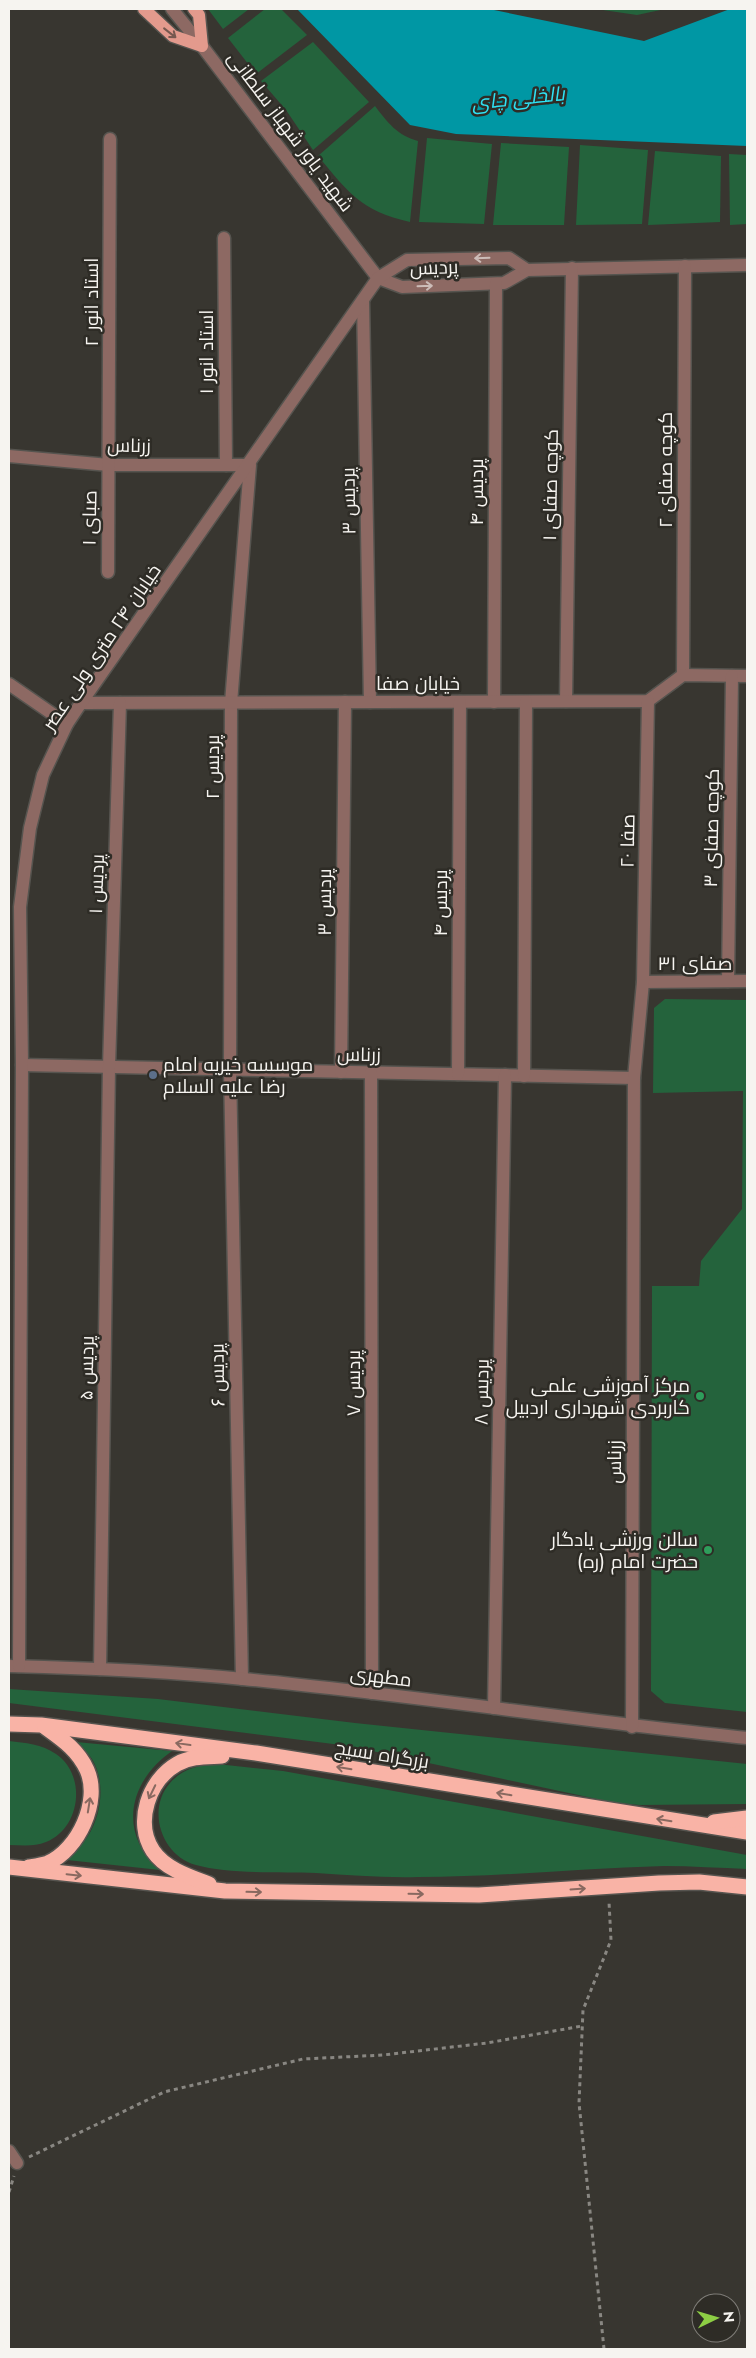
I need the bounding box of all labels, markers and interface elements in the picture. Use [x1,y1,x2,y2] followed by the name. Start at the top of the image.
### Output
[163,27,176,38] one-way arrow
[221,45,360,217] street label: شهید یاور شهباز سلطانی
[470,79,568,118] water label: بالخلی چای
[409,253,459,282] street label: پردیس
[474,254,490,263] one-way arrow
[78,258,105,346] street label: استاد انور ۲
[417,282,433,291] one-way arrow
[193,310,220,394] street label: استاد انور ۱
[652,412,679,528] street label: کوچه صفای ۲
[536,429,565,541] street label: کوچه صفای ۱
[107,432,151,459] street label: زرناس
[463,458,490,526] street label: پردیس ۴
[334,467,363,535] street label: پردیس ۳
[76,490,103,546] street label: صبای ۱
[35,559,167,737] street label: خیابان ۲۴ متری ولی عصر
[376,670,460,697] street label: خیابان صفا
[199,735,226,799] street label: پردیس ۲
[697,768,726,888] street label: کوچه صفای ۳
[614,814,641,868] street label: صفا ۲۰
[82,853,111,915] street label: پردیس ۱
[311,868,338,936] street label: پردیس ۳
[427,869,454,937] street label: پردیس ۴
[658,950,732,977] street label: صفای ۳۱
[337,1041,381,1068] street label: زرناس
[163,1051,313,1100] place label: موسسه خیریه امام رضا علیه السلام
[147,1069,159,1081] marker: موسسه خیریه امام رضا علیه السلام
[72,1335,101,1401] street label: پردیس ۵
[203,1343,232,1407] street label: پردیس ۶
[340,1350,367,1416] street label: پردیس ۷
[467,1359,496,1425] street label: پردیس ۸
[506,1372,690,1421] place label: مرکز آموزشی علمی کاربردی شهرداری اردبیل
[694,1390,706,1402] marker: مرکز آموزشی علمی کاربردی شهرداری اردبیل
[601,1440,628,1484] street label: زرناس
[550,1526,698,1575] place label: سالن ورزشی یادگار حضرت امام (ره)
[702,1544,714,1556] marker: سالن ورزشی یادگار حضرت امام (ره)
[349,1659,413,1694] street label: مطهری
[333,1734,431,1775] street label: بزرگراه بسیج
[175,1738,191,1748] one-way arrow
[336,1762,352,1772] one-way arrow
[147,1784,156,1799] one-way arrow
[496,1788,512,1798] one-way arrow
[84,1797,94,1813] one-way arrow
[657,1814,673,1824] one-way arrow
[66,1870,82,1880] one-way arrow
[570,1884,586,1893] one-way arrow
[245,1887,261,1896] one-way arrow
[408,1889,424,1899] one-way arrow
[691,2293,741,2343] north arrow
[719,2310,739,2323] text: N

